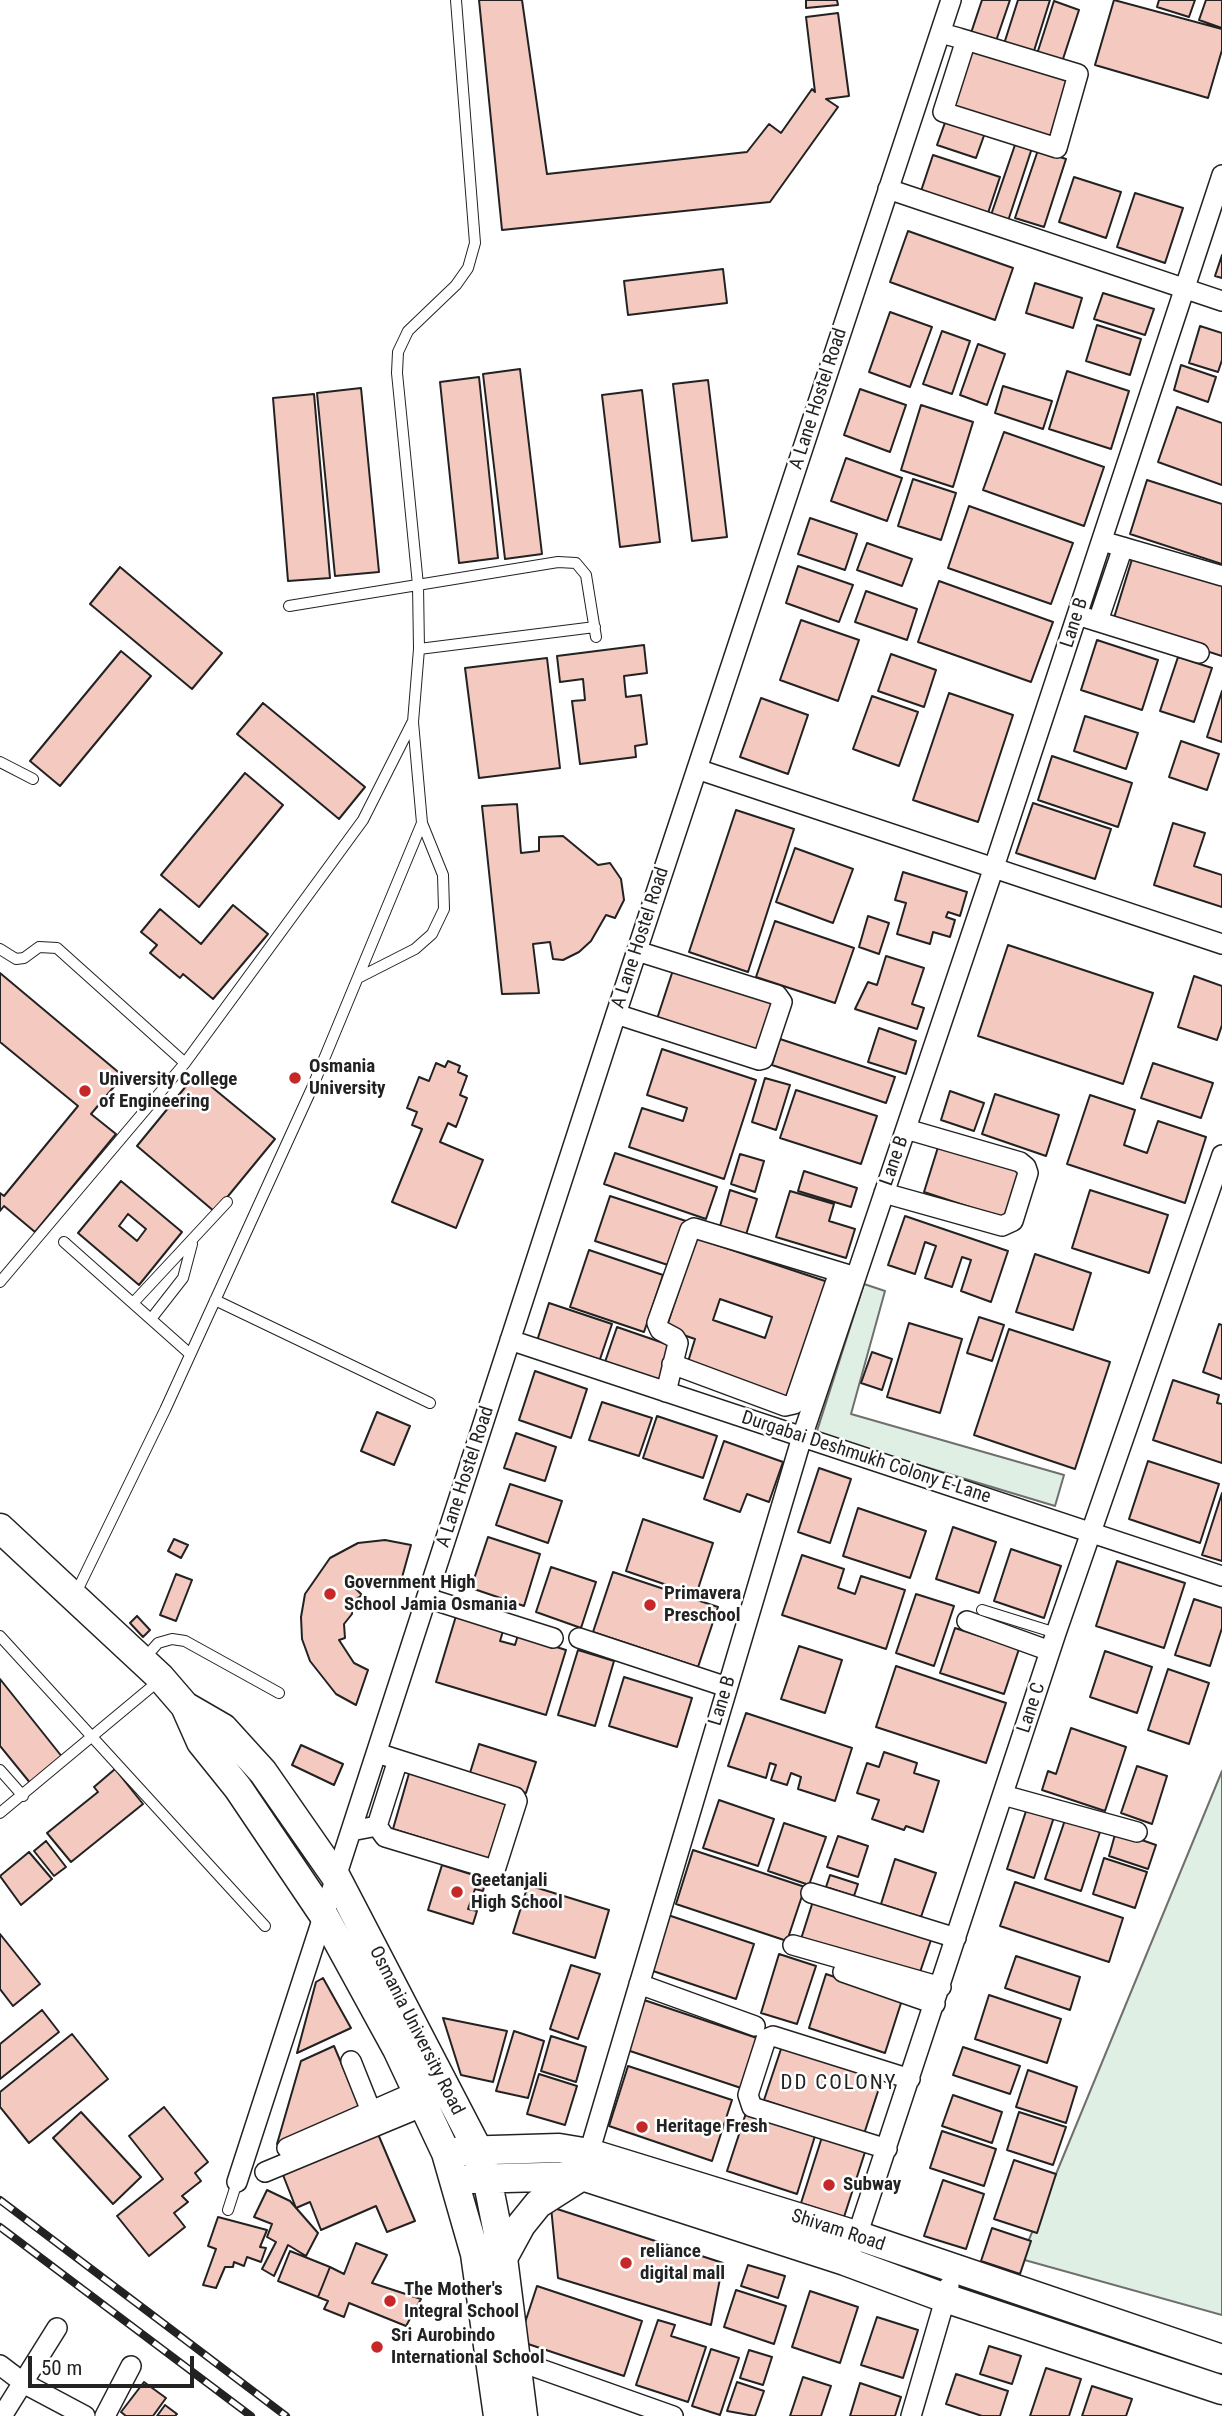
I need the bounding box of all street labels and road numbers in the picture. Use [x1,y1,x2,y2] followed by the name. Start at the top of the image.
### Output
[785,325,853,473] street label: A Lane Hostel Road
[1056,595,1094,651] street label: Lane B
[607,864,675,1012] street label: A Lane Hostel Road
[876,1133,914,1189] street label: Lane B
[432,1403,500,1551] street label: A Lane Hostel Road
[739,1407,993,1509] street label: Durgabai Deshmukh Colony E-Lane
[705,1673,741,1729] street label: Lane B
[1013,1680,1051,1736] street label: Lane C
[364,1943,468,2119] street label: Osmania University Road
[788,2205,888,2257] street label: Shivam Road

